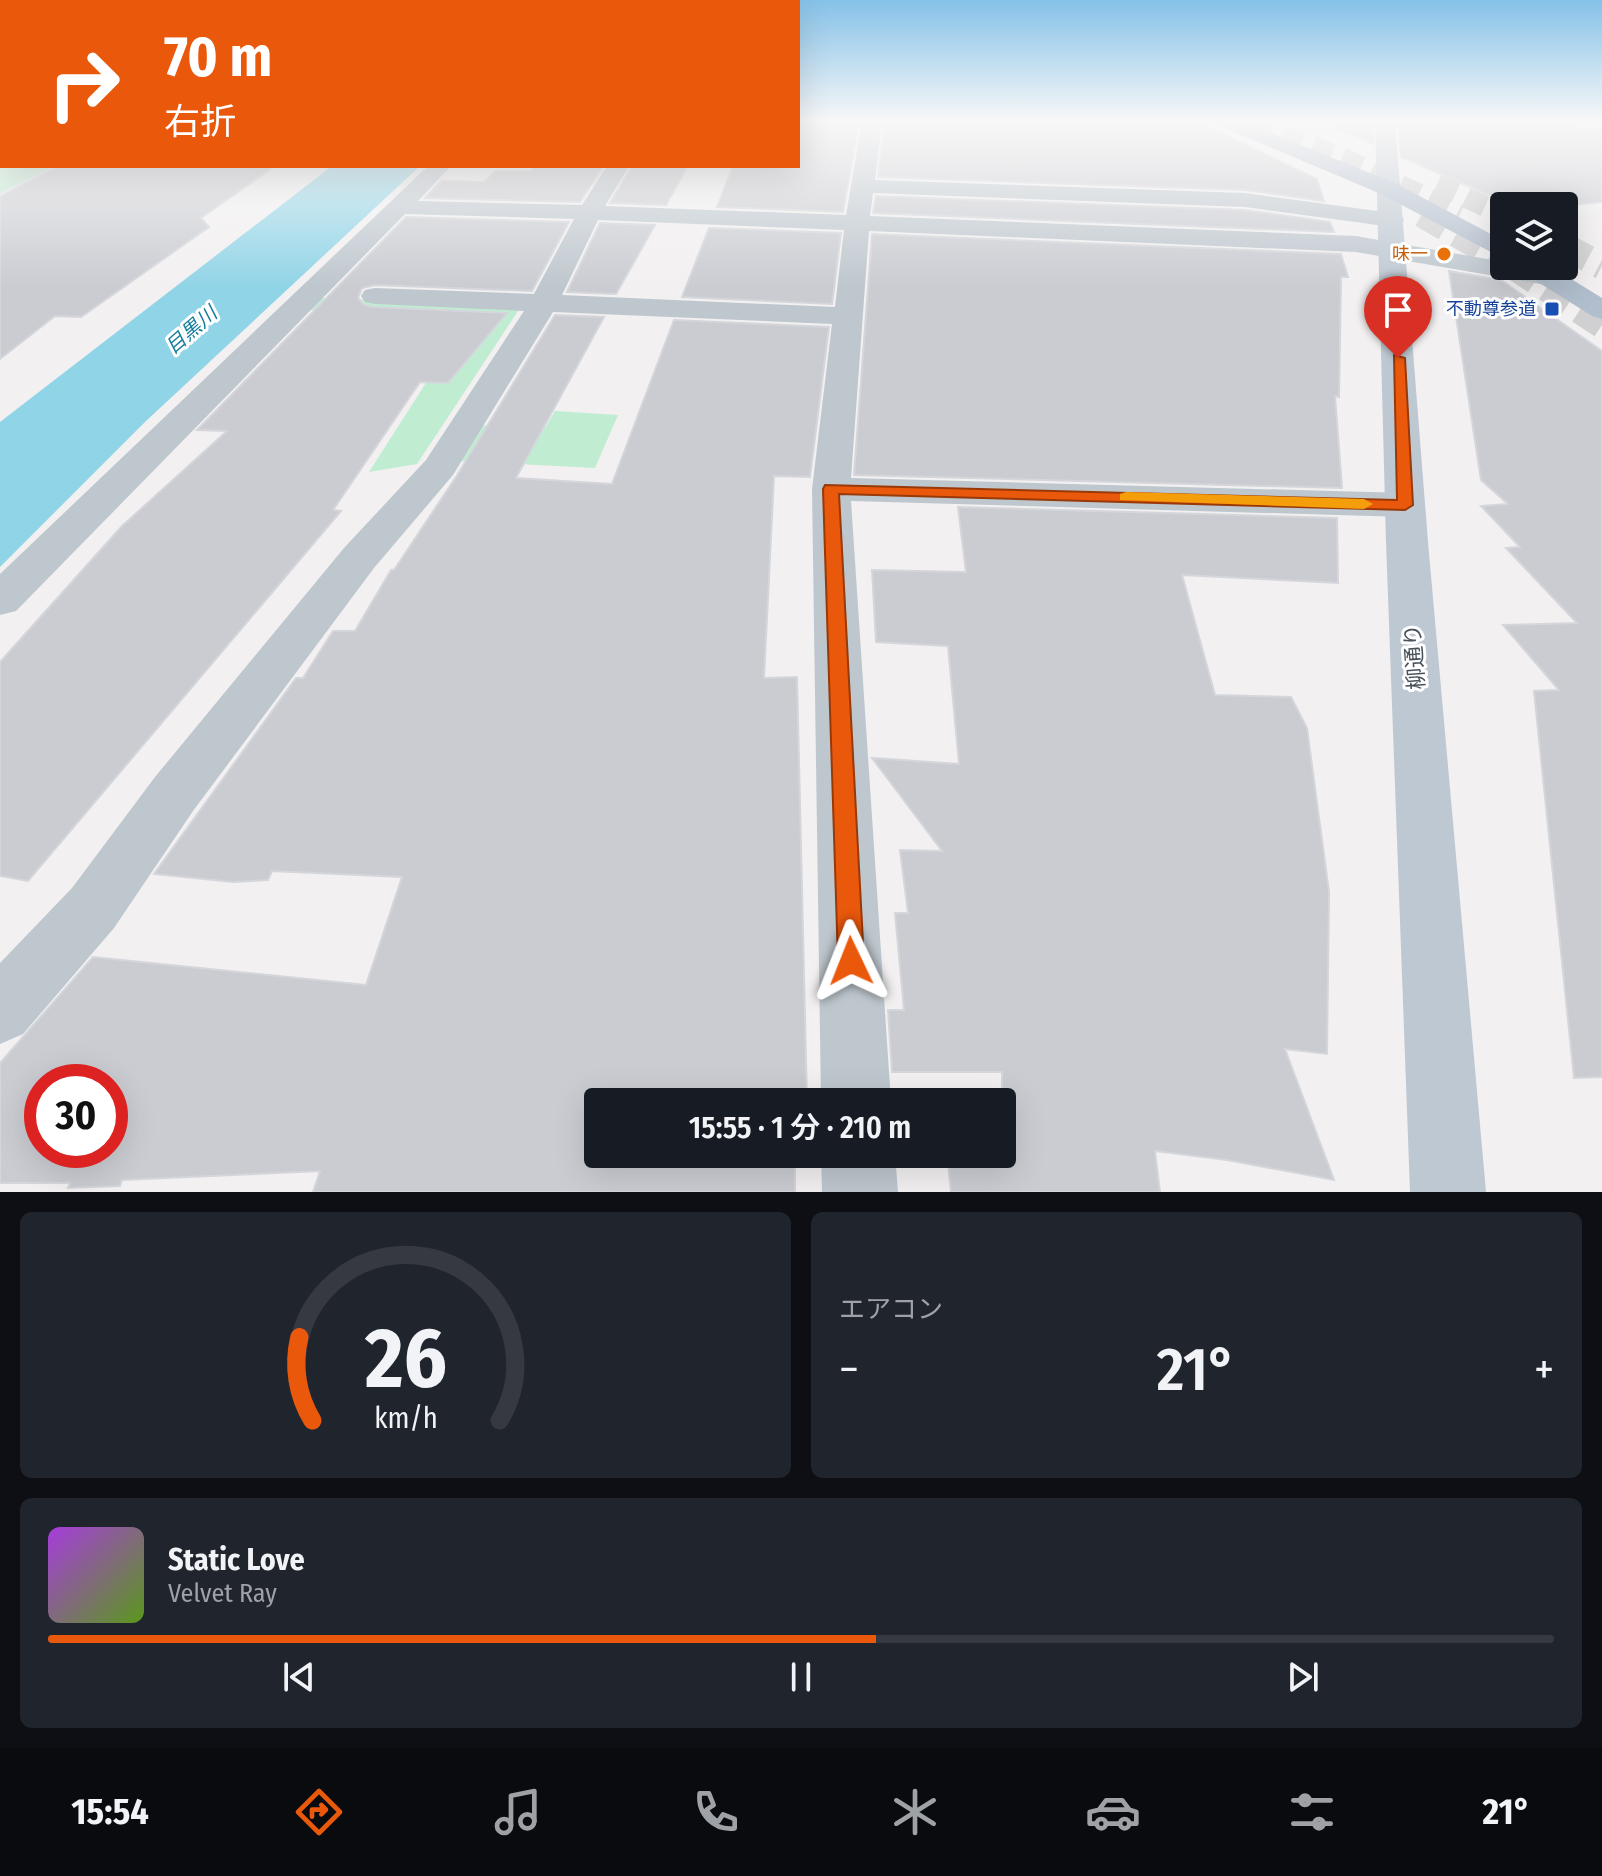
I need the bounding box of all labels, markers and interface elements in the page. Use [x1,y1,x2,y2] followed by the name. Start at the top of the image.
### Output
[164,24,272,91] text: 70 m
[32,32,136,136] icon: right
[164,100,236,144] text: 右折
[1490,192,1578,280] map controls
[1490,192,1578,280] button: layers
[1392,243,1428,265] place label: 味一
[1435,245,1453,263] marker: 味一
[1364,276,1432,358] pin
[1376,288,1420,332] icon: arrive
[1446,298,1536,320] place label: 不動尊参道
[160,300,223,359] water label: 目黒川
[1543,300,1561,318] marker: 不動尊参道
[1399,623,1430,691] street label: 柳通り
[809,919,893,1003] position arrow
[24,1064,128,1168] speed limit sign: 30
[689,1110,911,1146] text: 15:55 · 1 分 · 210 m
[839,1294,943,1325] text: エアコン
[363,1309,447,1409] text: 26
[1157,1334,1236,1406] text: 21°
[839,1343,859,1396] text: −
[1534,1343,1554,1396] text: +
[374,1401,437,1436] text: km/h
[168,1542,305,1578] text: Static Love
[168,1578,277,1609] text: Velvet Ray
[277,1655,321,1699] icon: previous
[779,1655,823,1699] icon: pause
[1281,1655,1325,1699] icon: next
[291,1784,347,1840] icon: directions
[490,1784,546,1840] icon: music
[688,1784,744,1840] icon: phone
[887,1784,943,1840] icon: climate
[1085,1784,1141,1840] icon: car
[1284,1784,1340,1840] icon: filters
[71,1790,149,1834] text: 15:54
[1482,1790,1531,1834] text: 21°

